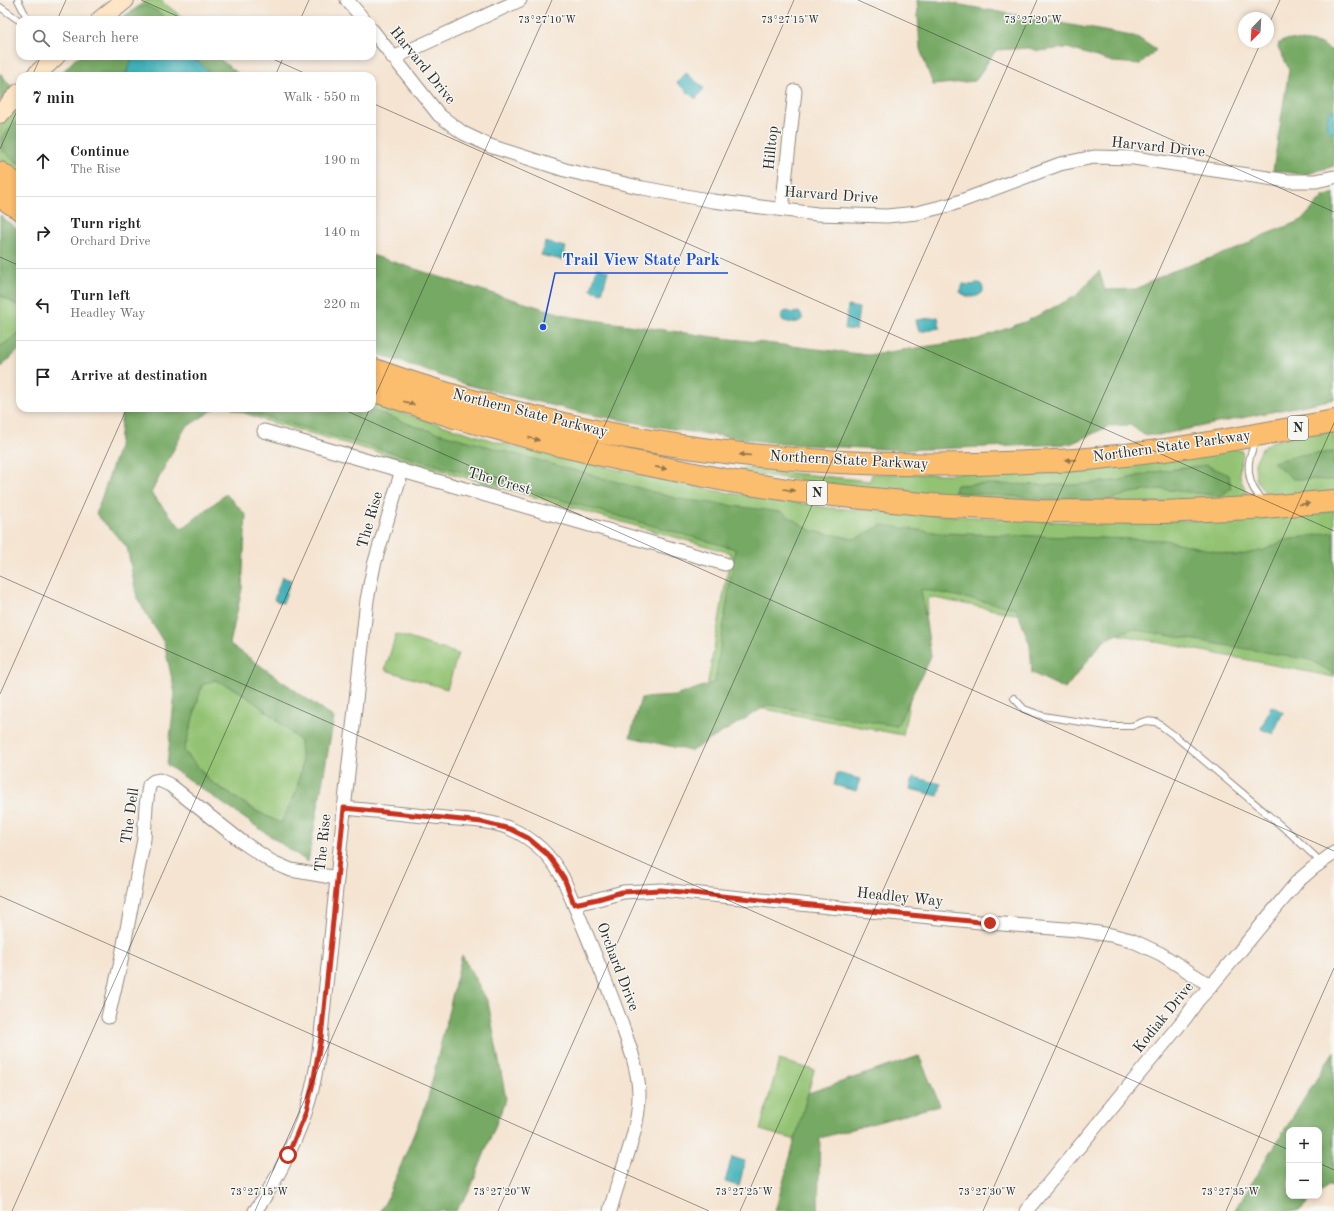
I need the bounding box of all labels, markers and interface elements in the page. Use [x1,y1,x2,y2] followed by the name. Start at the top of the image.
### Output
[1238,12,1274,48] north arrow
[518,15,576,25] text: 73°27'10"W
[761,15,819,25] text: 73°27'15"W
[1004,15,1062,25] text: 73°27'20"W
[16,16,376,60] search box
[386,25,458,108] street label: Harvard Drive
[30,27,52,49] icon: search
[62,31,139,46] text: Search here
[32,90,75,107] text: 7 min
[283,91,360,104] text: Walk · 550 m
[762,125,782,171] street label: Hilltop
[1110,136,1206,160] street label: Harvard Drive
[70,145,129,160] text: Continue
[32,150,54,172] icon: ahead
[323,154,360,167] text: 190 m
[70,163,120,176] text: The Rise
[783,185,879,207] street label: Harvard Drive
[70,217,141,232] text: Turn right
[32,222,54,244] icon: right
[323,226,360,239] text: 140 m
[70,235,151,248] text: Orchard Drive
[555,245,728,273] callout: Trail View State Park
[562,253,720,269] text: Trail View State Park
[70,289,130,304] text: Turn left
[32,294,54,316] icon: left
[323,298,360,311] text: 220 m
[70,307,145,320] text: Headley Way
[32,366,54,388] icon: arrive
[70,369,208,384] text: Arrive at destination
[451,387,609,441] street label: Northern State Parkway
[403,400,415,406] one-way arrow
[1288,416,1308,440] road number: N
[1092,428,1252,466] street label: Northern State Parkway
[528,436,540,442] one-way arrow
[769,449,929,473] street label: Northern State Parkway
[739,452,751,458] one-way arrow
[1065,456,1077,463] one-way arrow
[654,465,667,471] one-way arrow
[466,466,532,498] street label: The Crest
[807,481,827,505] road number: N
[782,487,795,493] one-way arrow
[356,490,386,550] street label: The Rise
[1298,500,1310,507] one-way arrow
[120,787,142,845] street label: The Dell
[314,813,335,873] street label: The Rise
[856,886,944,910] street label: Headley Way
[981,914,999,932] route end
[593,921,641,1013] street label: Orchard Drive
[1131,980,1197,1056] street label: Kodiak Drive
[1286,1127,1322,1199] map controls
[1286,1127,1322,1163] button: +
[279,1146,297,1164] route start
[1286,1163,1322,1199] button: −
[230,1187,288,1197] text: 73°27'15"W
[473,1187,531,1197] text: 73°27'20"W
[715,1187,773,1197] text: 73°27'25"W
[958,1187,1016,1197] text: 73°27'30"W
[1201,1187,1259,1197] text: 73°27'35"W

